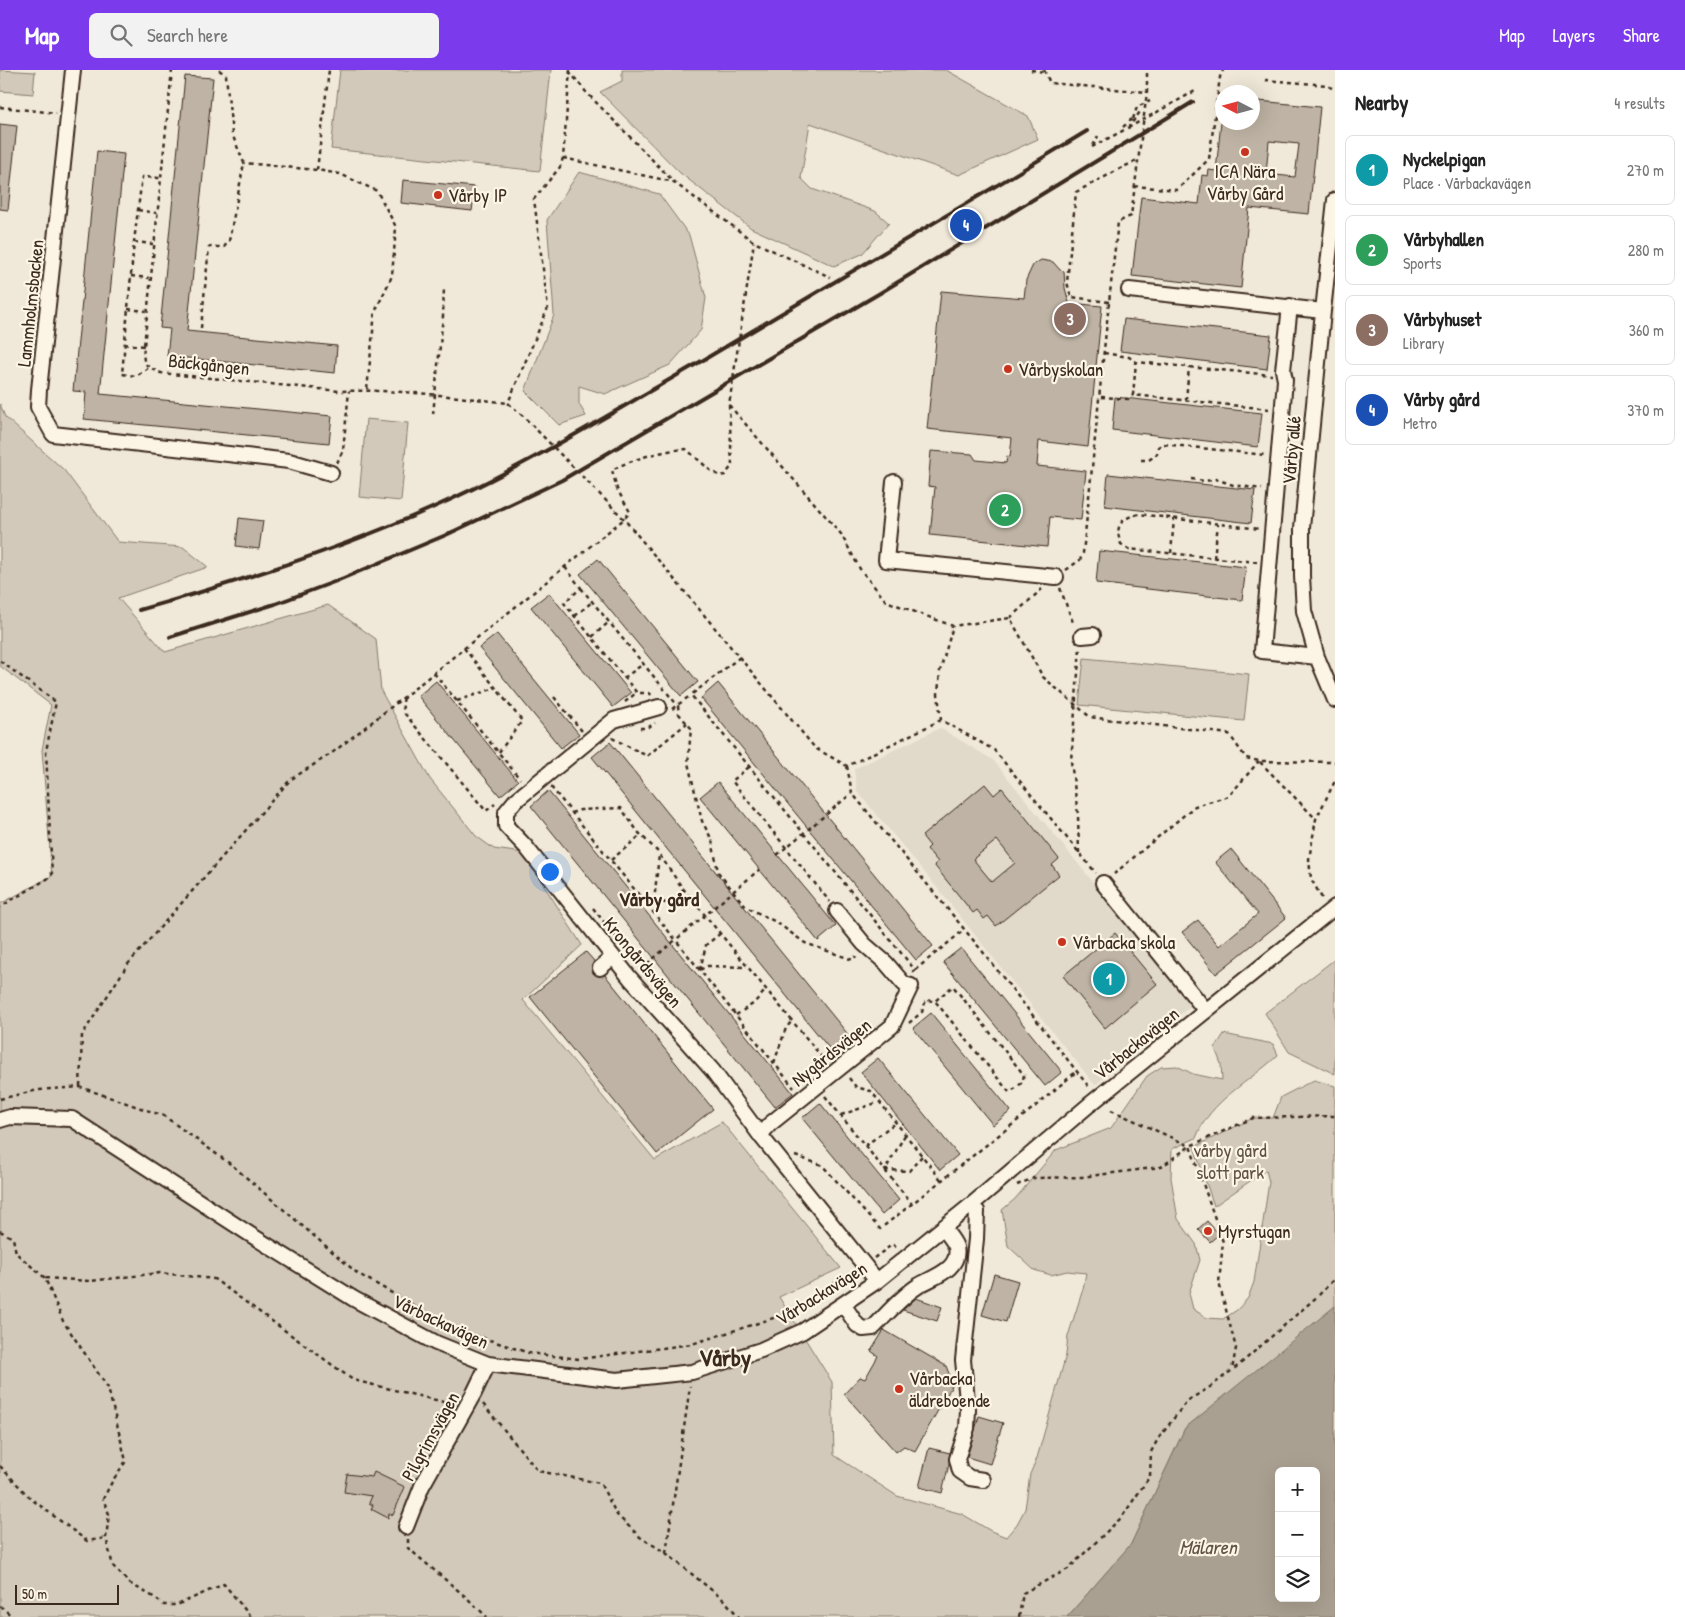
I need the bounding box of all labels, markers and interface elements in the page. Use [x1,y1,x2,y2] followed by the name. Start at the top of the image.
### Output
[89,13,439,58] search box
[25,19,59,51] text: Map
[107,21,135,49] icon: search
[147,22,228,48] text: Search here
[1499,23,1525,48] text: Map
[1553,23,1595,48] text: Layers
[1623,23,1660,48] text: Share
[1215,85,1260,130] north arrow
[1355,88,1408,117] text: Nearby
[1614,92,1665,114] text: 4 results
[1239,146,1251,158] marker: ICA Nära Vårby Gård
[1403,146,1486,172] text: Nyckelpigan
[1207,158,1284,206] place label: ICA Nära Vårby Gård
[1369,159,1375,181] text: 1
[1627,159,1664,181] text: 270 m
[1403,172,1531,194] text: Place · Vårbackavägen
[448,182,507,208] place label: Vårby IP
[432,189,444,201] marker: Vårby IP
[950,206,982,244] pin: 4
[1403,226,1484,252] text: Vårbyhallen
[10,238,50,368] street label: Lammholmsbacken
[1368,239,1376,261] text: 2
[1628,239,1664,261] text: 280 m
[1403,252,1441,274] text: Sports
[1054,300,1086,338] pin: 3
[1403,306,1481,332] text: Vårbyhuset
[1368,319,1376,341] text: 3
[1629,319,1664,341] text: 360 m
[1403,332,1445,354] text: Library
[167,347,251,381] street label: Bäckgången
[1018,356,1103,382] place label: Vårbyskolan
[1002,363,1014,375] marker: Vårbyskolan
[1403,386,1479,412] text: Vårby gård
[1369,399,1375,421] text: 4
[1627,399,1664,421] text: 370 m
[1403,412,1437,434] text: Metro
[1275,414,1307,485] street label: Vårby allé
[989,491,1021,529] pin: 2
[537,859,563,885] your location
[619,885,699,913] district label: Vårby gård
[597,911,689,1013] street label: Krongårdsvägen
[1072,929,1176,955] place label: Vårbacka skola
[1056,936,1068,948] marker: Vårbacka skola
[1093,960,1125,998] pin: 1
[1088,1000,1184,1086] street label: Vårbackavägen
[786,1012,876,1092] street label: Nygårdsvägen
[1193,1137,1267,1185] park label: vårby gård slott park
[1218,1218,1291,1244] place label: Myrstugan
[1202,1225,1214,1237] marker: Myrstugan
[770,1255,872,1331] street label: Vårbackavägen
[389,1287,493,1355] street label: Vårbackavägen
[699,1341,751,1374] district label: Vårby
[909,1365,991,1413] place label: Vårbacka äldreboende
[893,1383,905,1395] marker: Vårbacka äldreboende
[395,1387,465,1485] street label: Pilgrimsvägen
[1275,1467,1320,1602] map controls
[1275,1467,1320,1512] button: +
[1275,1512,1320,1557] button: −
[1179,1533,1239,1560] water label: Mälaren
[1275,1557,1320,1602] button: layers
[15,1582,119,1605] scale bar
[22,1584,47,1603] text: 50 m

